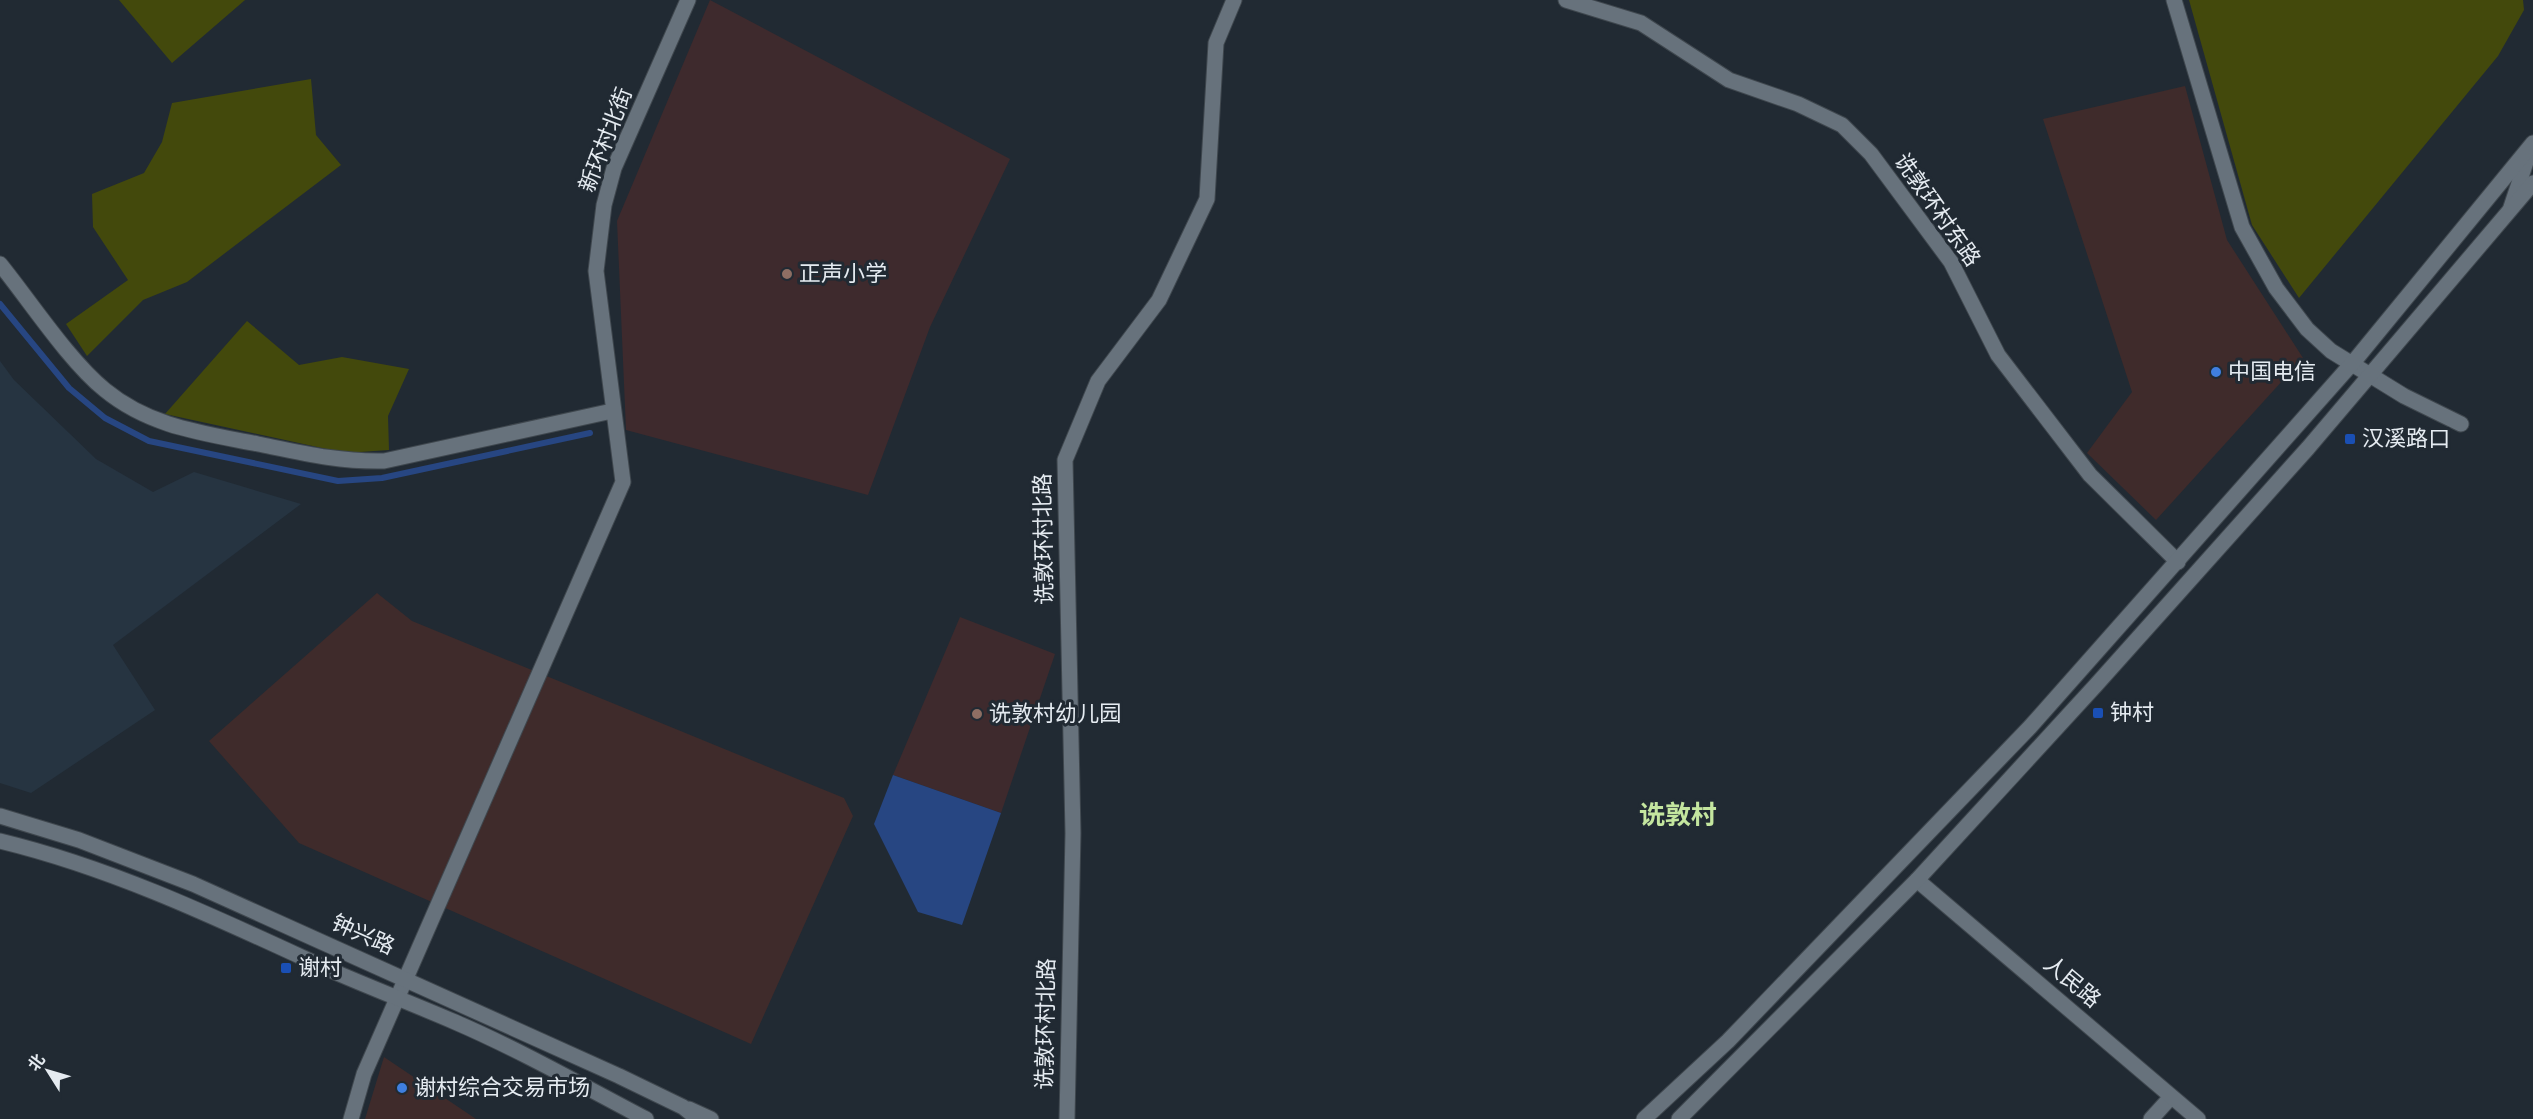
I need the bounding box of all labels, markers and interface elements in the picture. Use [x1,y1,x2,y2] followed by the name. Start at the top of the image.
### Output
[574,84,638,196] street label: 新环村北街
[1888,148,1986,272] street label: 诜敦环村东路
[799,261,887,287] place label: 正声小学
[780,267,794,281] marker: 正声小学
[2228,359,2316,385] place label: 中国电信
[2209,365,2223,379] marker: 中国电信
[2362,426,2450,452] place label: 汉溪路口
[2343,432,2357,446] marker: 汉溪路口
[1030,473,1058,605] street label: 诜敦环村北路
[2110,700,2154,726] place label: 钟村
[989,701,1121,727] place label: 诜敦村幼儿园
[2091,706,2105,720] marker: 钟村
[970,707,984,721] marker: 诜敦村幼儿园
[1639,800,1717,831] district label: 诜敦村
[328,910,398,960] street label: 钟兴路
[2038,951,2106,1013] street label: 人民路
[298,955,342,981] place label: 谢村
[1032,958,1060,1090] street label: 诜敦环村北路
[279,961,293,975] marker: 谢村
[18,1041,78,1101] north arrow
[24,1050,49,1074] text: 北
[414,1075,590,1101] place label: 谢村综合交易市场
[395,1081,409,1095] marker: 谢村综合交易市场

